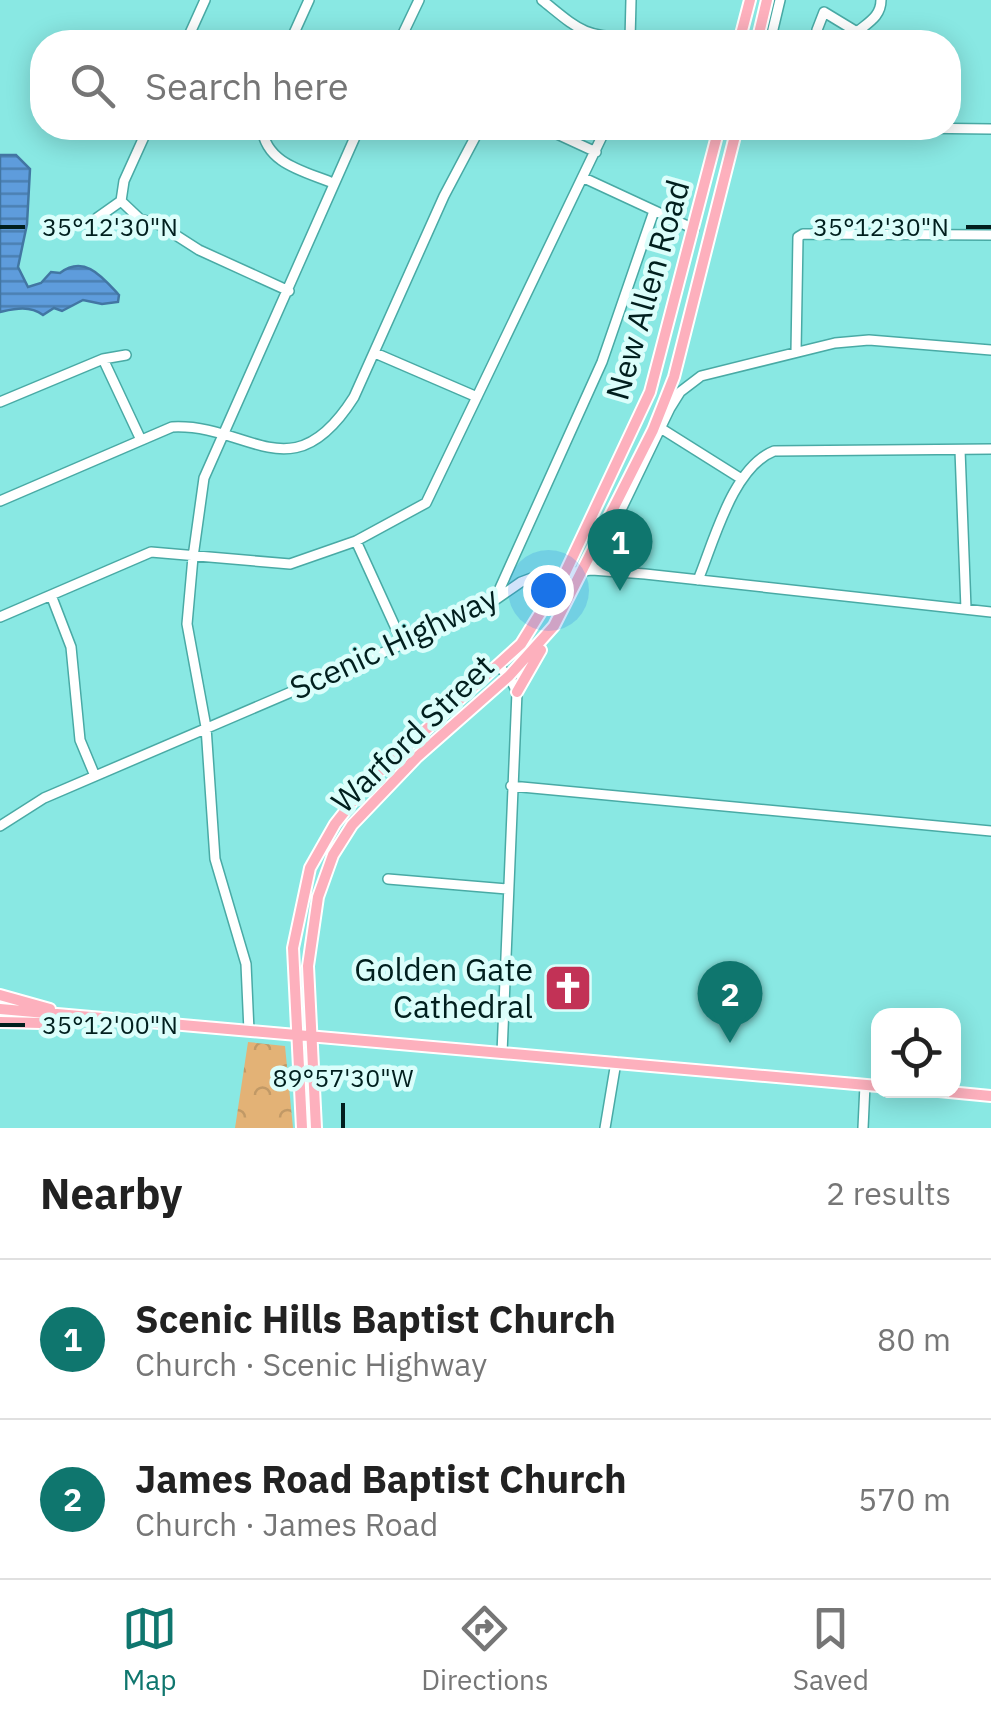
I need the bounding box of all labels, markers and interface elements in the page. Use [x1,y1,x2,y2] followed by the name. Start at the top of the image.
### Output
[30,30,961,140] search box
[65,58,120,113] icon: search
[145,61,349,110] text: Search here
[596,175,698,405] street label: New Allen Road
[42,210,178,243] text: 35°12'30"N
[813,210,949,243] text: 35°12'30"N
[588,508,652,591] pin: 1
[523,565,574,616] your location
[283,576,504,709] street label: Scenic Highway
[322,645,503,822] street label: Warford Street
[354,948,533,1027] place label: Golden Gate Cathedral
[698,960,762,1043] pin: 2
[542,962,594,1014] church icon: Golden Gate Cathedral
[42,1008,178,1041] text: 35°12'00"N
[871,1008,961,1098] map controls
[871,1008,961,1098] button: locate
[273,1061,413,1094] text: 89°57'30"W
[40,1166,182,1221] text: Nearby
[826,1172,951,1214] text: 2 results
[135,1294,616,1343] text: Scenic Hills Baptist Church
[63,1318,82,1360] text: 1
[877,1318,951,1360] text: 80 m
[135,1343,487,1385] text: Church · Scenic Highway
[135,1454,627,1503] text: James Road Baptist Church
[63,1478,82,1520] text: 2
[858,1478,951,1520] text: 570 m
[135,1503,438,1545] text: Church · James Road
[122,1601,177,1698] tab: Map
[421,1601,549,1698] tab: Directions
[793,1601,869,1698] tab: Saved

